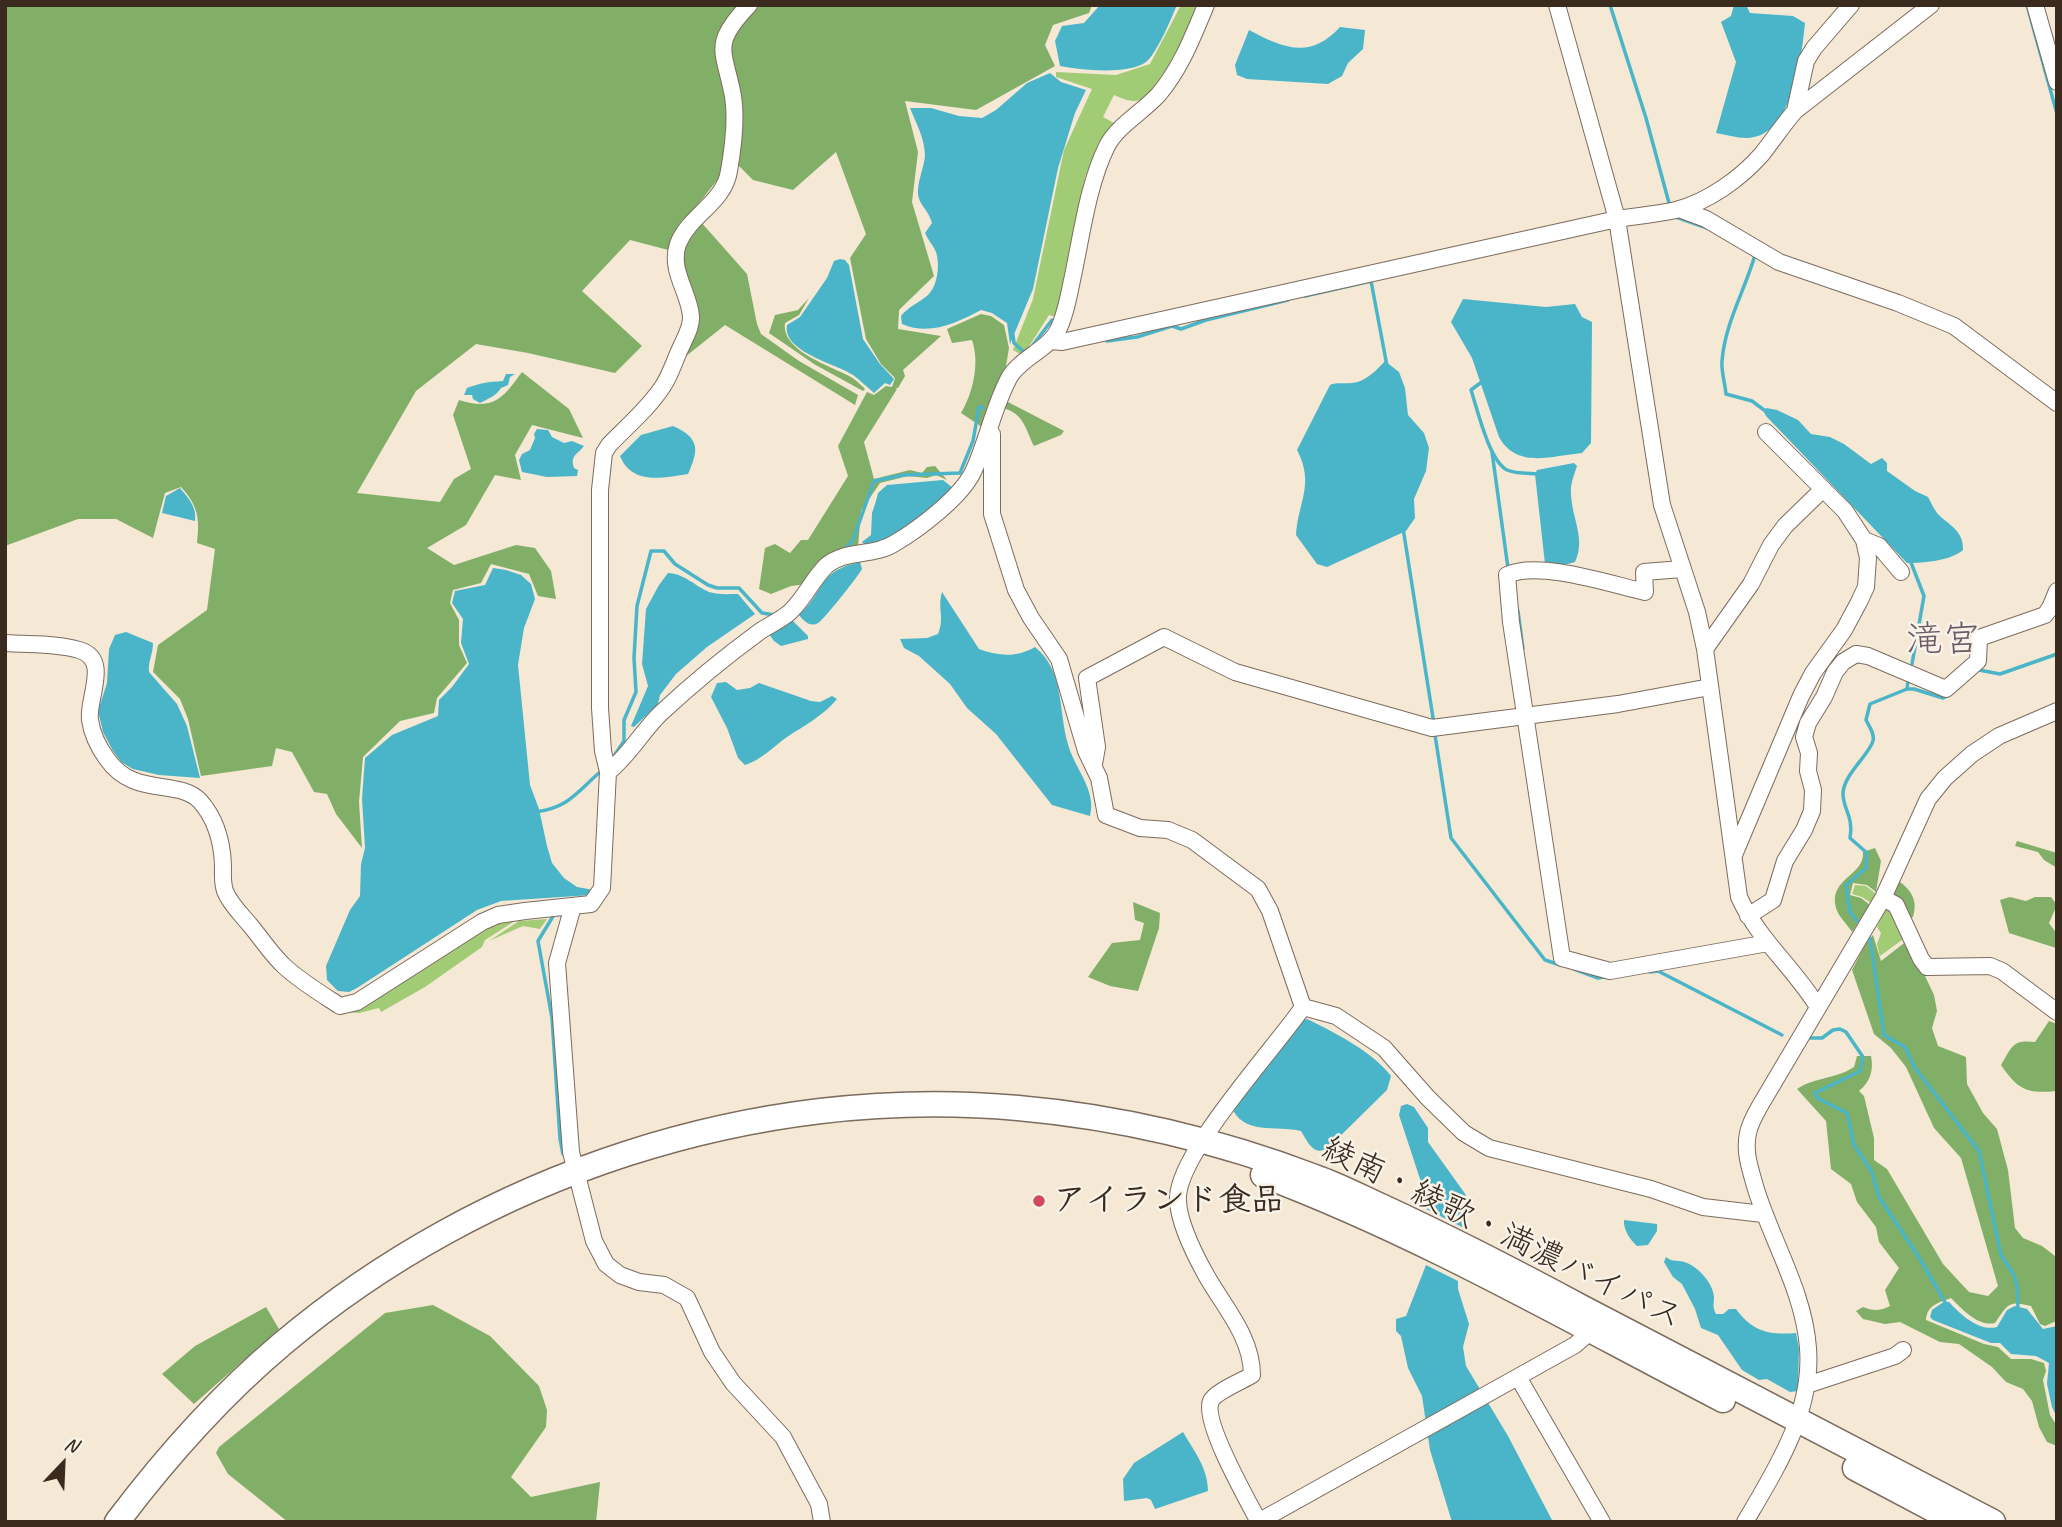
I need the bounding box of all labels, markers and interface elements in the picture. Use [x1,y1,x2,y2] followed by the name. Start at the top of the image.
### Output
[1906,619,1980,663] district label: 滝宮
[1315,1129,1689,1339] street label: 綾南・綾歌・満濃バイパス
[1053,1181,1284,1221] place label: アイランド食品
[1031,1193,1047,1209] marker: アイランド食品
[28,1429,98,1499] north arrow
[61,1431,81,1458] text: N

